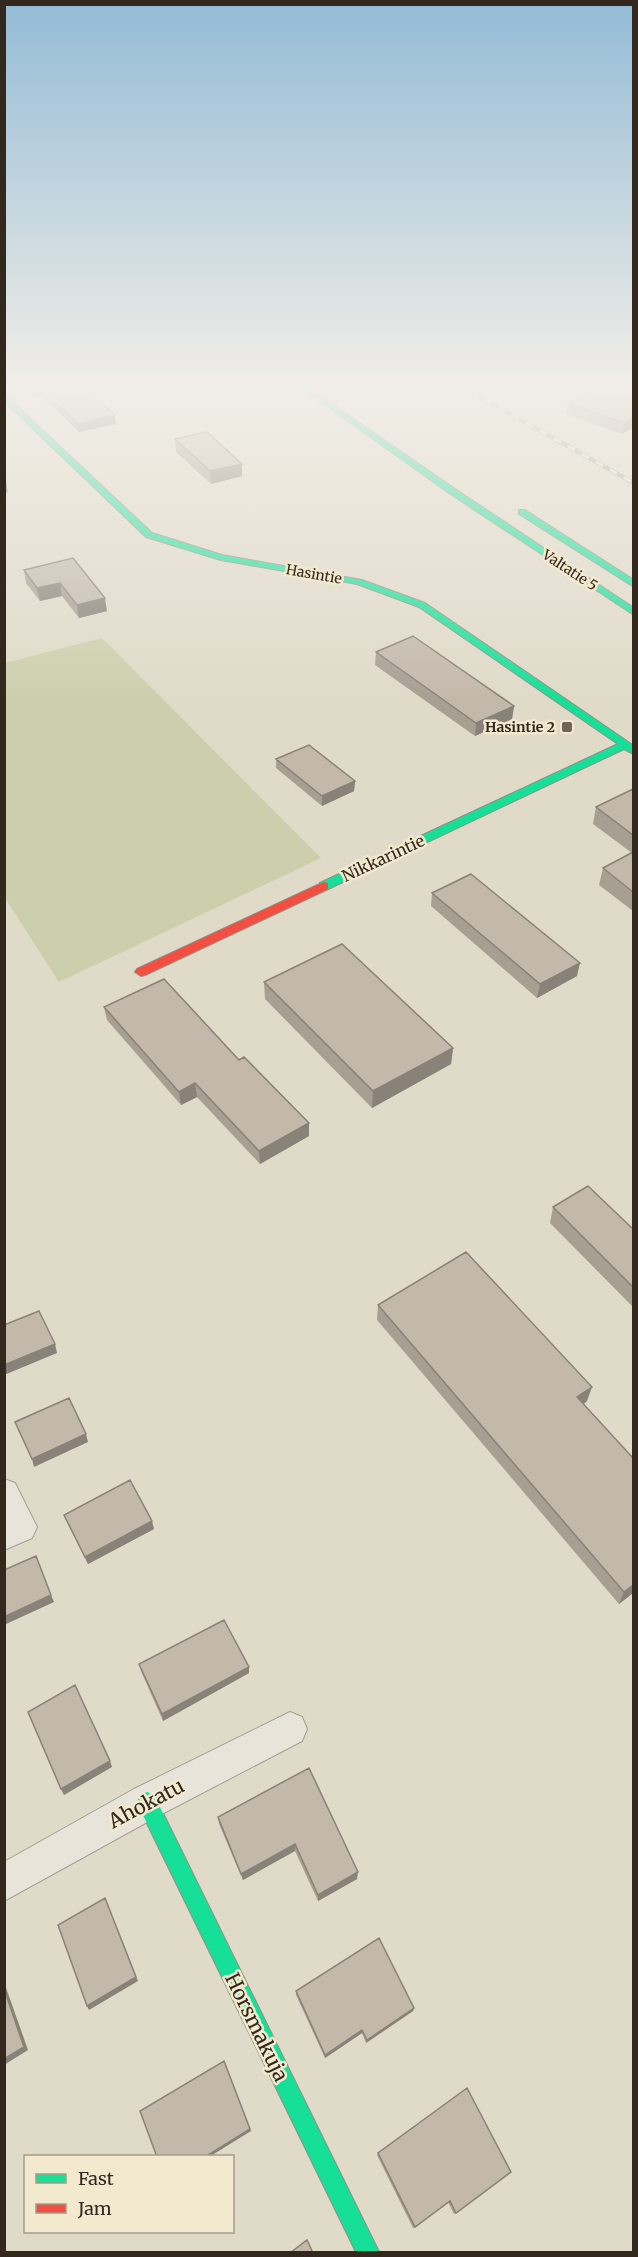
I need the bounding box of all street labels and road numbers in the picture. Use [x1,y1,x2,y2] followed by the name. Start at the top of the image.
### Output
[538,545,601,594] street label: Valtatie 5
[285,560,343,588] street label: Hasintie
[339,830,427,886] street label: Nikkarintie
[103,1773,188,1834] street label: Ahokatu
[220,1969,294,2086] street label: Horsmakuja

